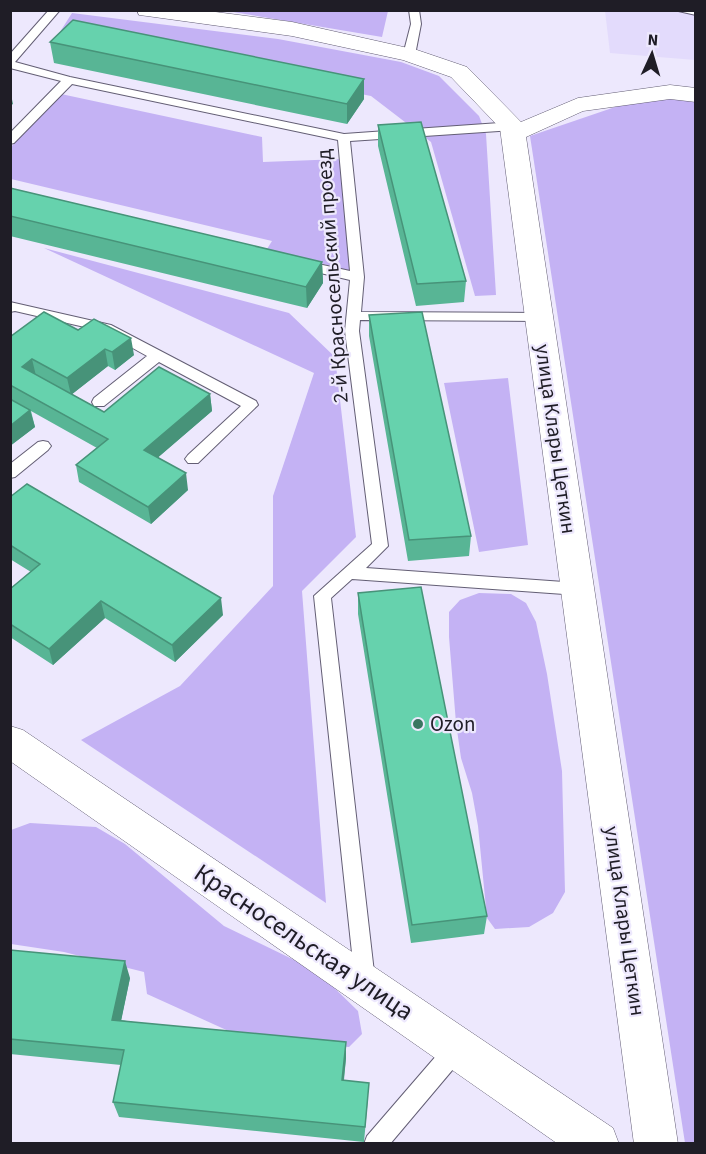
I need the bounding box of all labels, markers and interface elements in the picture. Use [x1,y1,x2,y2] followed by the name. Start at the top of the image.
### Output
[622,24,682,84] north arrow
[647,29,659,51] text: N
[308,148,356,404] street label: 2-й Красносельский проезд
[528,342,584,536] street label: улица Клары Цеткин
[430,709,475,739] place label: Ozon
[411,717,425,731] marker: Ozon
[597,824,653,1018] street label: улица Клары Цеткин
[187,855,421,1029] street label: Красносельская улица

